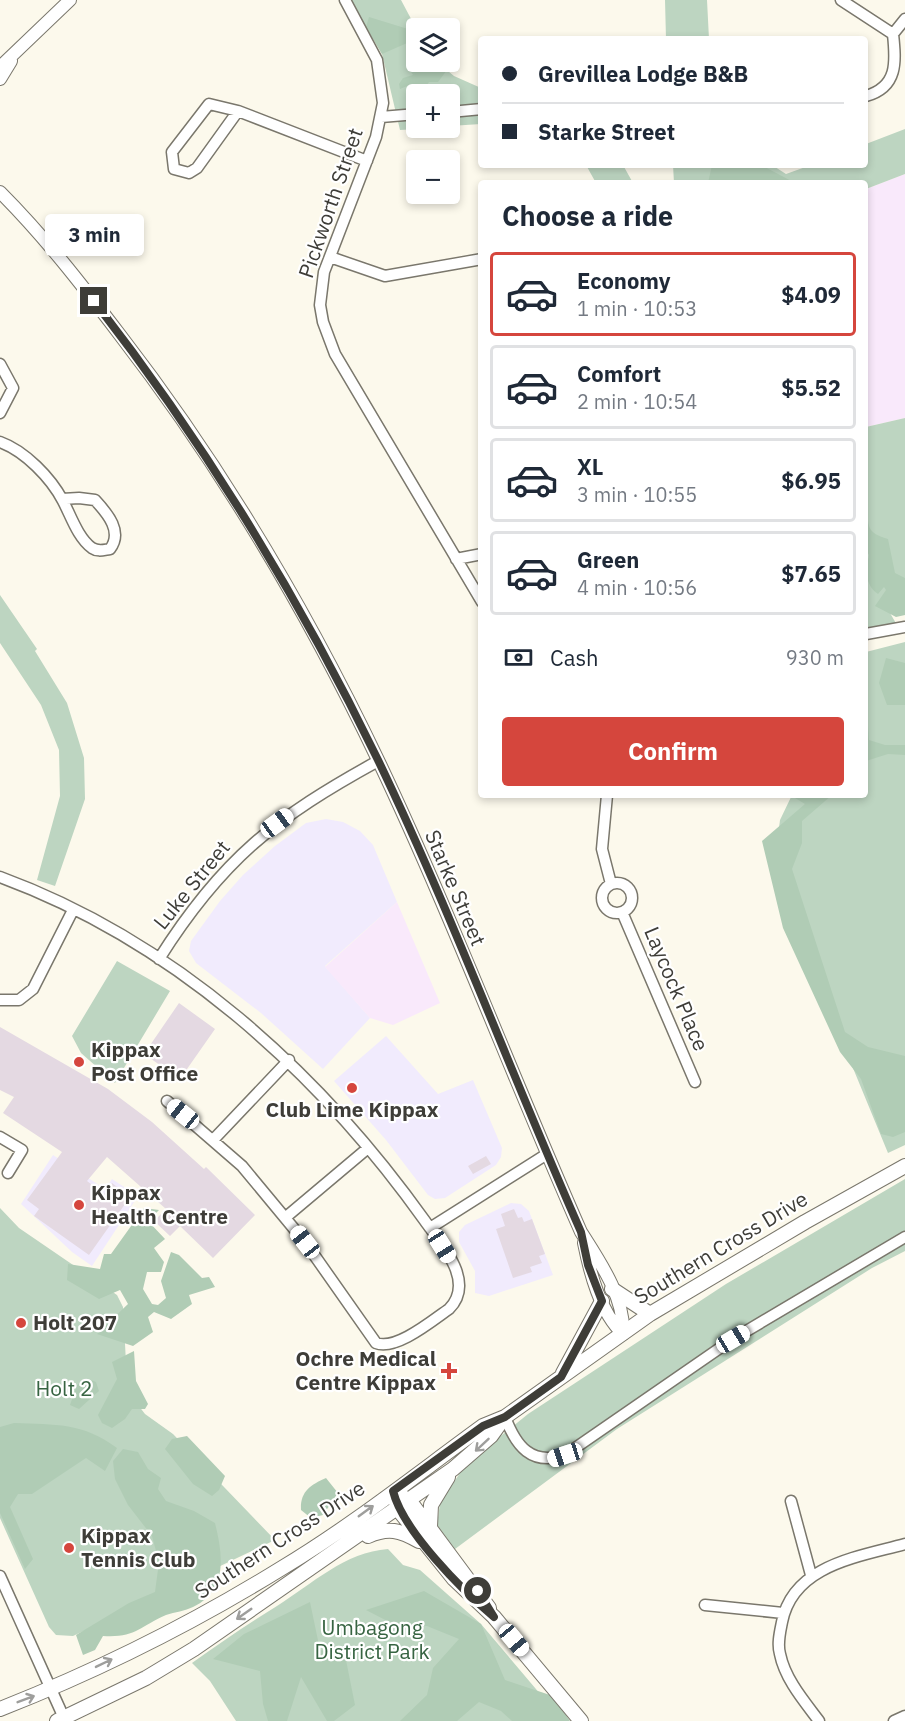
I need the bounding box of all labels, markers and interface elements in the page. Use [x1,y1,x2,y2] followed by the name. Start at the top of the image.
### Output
[406,18,460,204] map controls
[406,18,460,72] button: layers
[538,59,748,88] text: Grevillea Lodge B&B
[406,84,460,138] button: +
[538,117,675,146] text: Starke Street
[291,124,369,281] street label: Pickworth Street
[406,150,460,204] button: −
[502,198,673,233] text: Choose a ride
[44,214,144,256] callout: 3 min
[68,221,121,248] text: 3 min
[577,266,671,295] text: Economy
[505,267,559,321] icon: car
[781,280,841,309] text: $4.09
[80,287,107,314] route end
[577,295,697,322] text: 1 min · 10:53
[577,359,661,388] text: Comfort
[505,360,559,414] icon: car
[781,373,841,402] text: $5.52
[577,388,697,415] text: 2 min · 10:54
[577,452,603,481] text: XL
[505,453,559,507] icon: car
[781,466,841,495] text: $6.95
[577,481,697,508] text: 3 min · 10:55
[577,545,639,574] text: Green
[505,546,559,600] icon: car
[781,559,841,588] text: $7.65
[577,574,697,601] text: 4 min · 10:56
[502,641,535,674] icon: cash
[550,643,599,672] text: Cash
[786,644,844,671] text: 930 m
[502,717,844,786] button: Confirm
[257,805,297,841] car
[419,825,493,950] street label: Starke Street
[147,834,236,935] street label: Luke Street
[638,922,716,1055] street label: Laycock Place
[91,1035,199,1087] place label: Kippax Post Office
[72,1055,86,1069] marker: Kippax Post Office
[345,1081,359,1095] marker: Club Lime Kippax
[266,1095,439,1123] place label: Club Lime Kippax
[163,1096,203,1132] car
[91,1178,228,1230] place label: Kippax Health Centre
[629,1184,812,1310] street label: Southern Cross Drive
[72,1198,86,1212] marker: Kippax Health Centre
[287,1222,323,1262] car
[425,1226,459,1266] car
[33,1308,117,1336] place label: Holt 207
[14,1316,28,1330] marker: Holt 207
[713,1322,753,1356] car
[295,1344,436,1396] place label: Ochre Medical Centre Kippax
[440,1362,458,1380] marker: Ochre Medical Centre Kippax
[35,1374,93,1402] park label: Holt 2
[474,1438,489,1452] one-way arrow
[545,1441,585,1469] car
[189,1474,370,1605] street label: Southern Cross Drive
[357,1505,373,1517] one-way arrow
[81,1521,196,1573] place label: Kippax Tennis Club
[62,1541,76,1555] marker: Kippax Tennis Club
[464,1577,491,1604] route start
[235,1608,252,1621] one-way arrow
[314,1613,430,1665] park label: Umbagong District Park
[496,1620,532,1660] car
[94,1657,112,1669] one-way arrow
[16,1693,34,1704] one-way arrow

